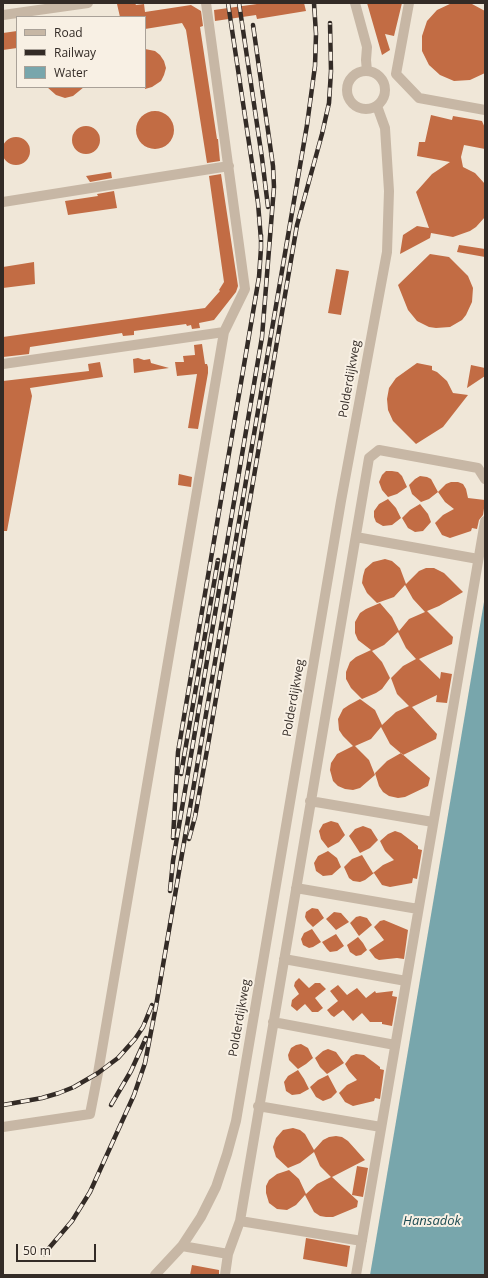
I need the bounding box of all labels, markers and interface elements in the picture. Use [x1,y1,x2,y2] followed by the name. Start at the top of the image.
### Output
[16,16,146,88] legend
[54,24,83,41] text: Road
[54,44,96,61] text: Railway
[54,64,88,81] text: Water
[336,339,364,419] street label: Polderdijkweg
[280,658,308,738] street label: Polderdijkweg
[226,978,254,1058] street label: Polderdijkweg
[403,1213,461,1229] water label: Hansadok
[18,1236,98,1262] scale bar
[23,1242,51,1259] text: 50 m

